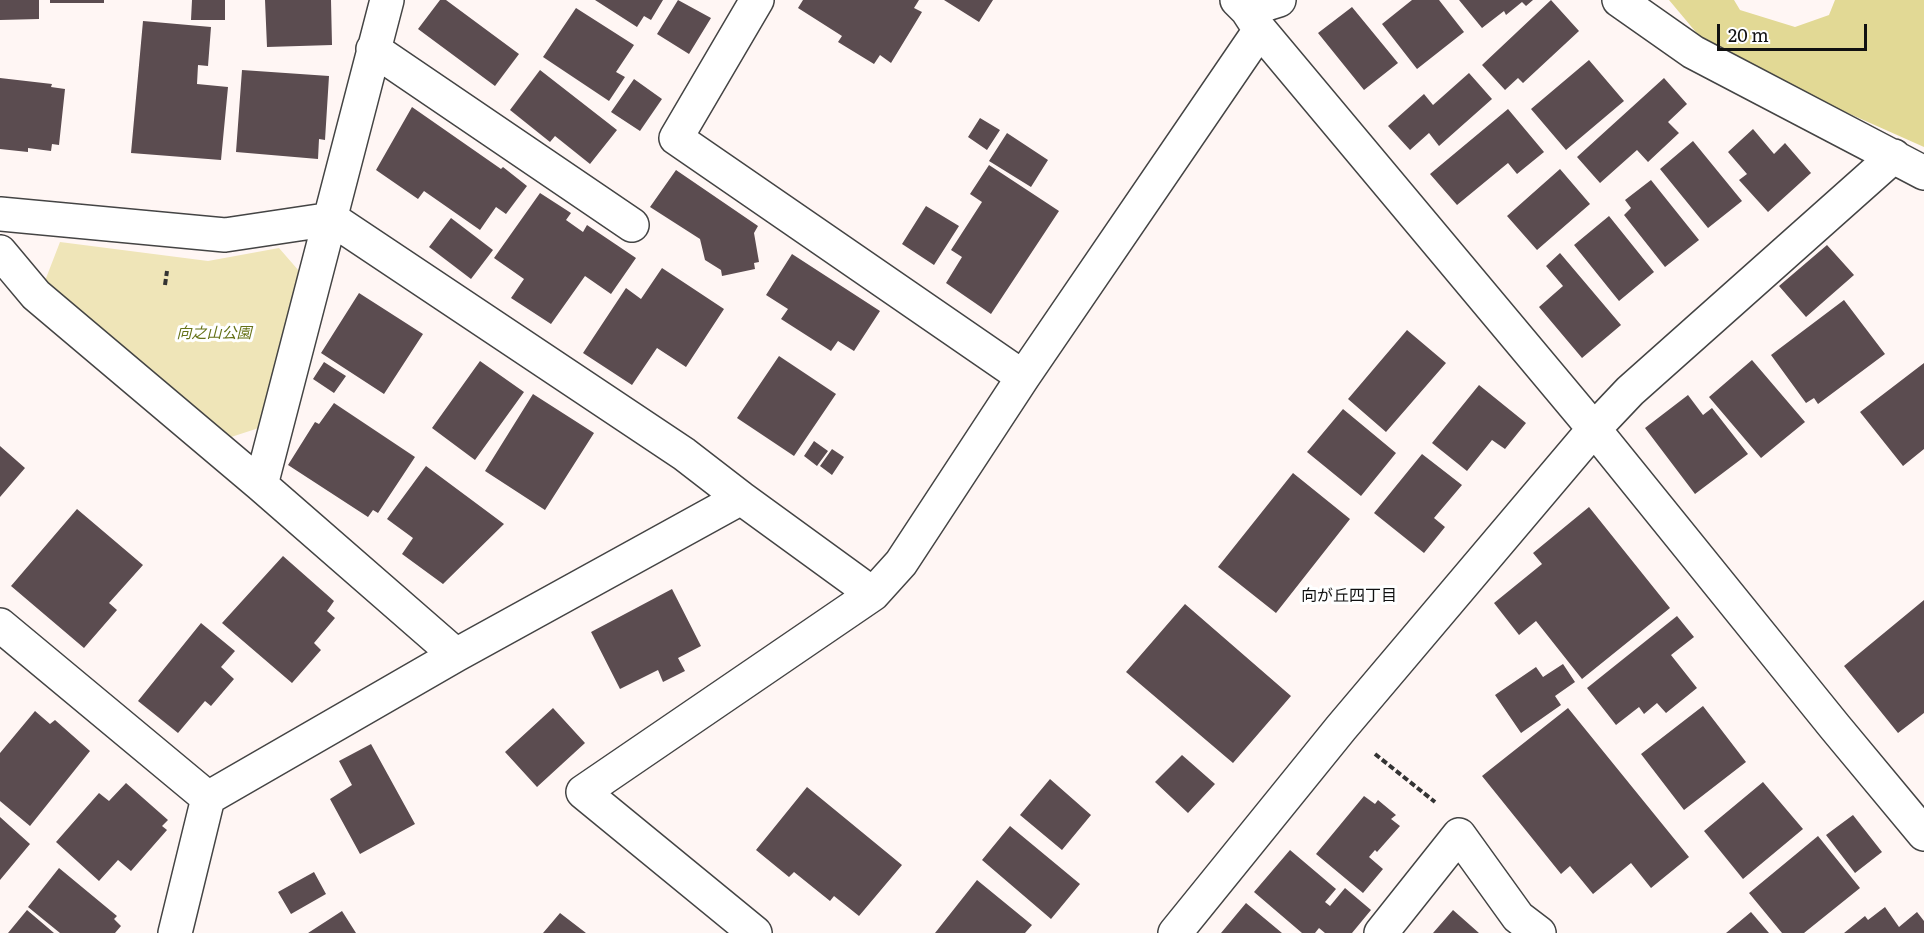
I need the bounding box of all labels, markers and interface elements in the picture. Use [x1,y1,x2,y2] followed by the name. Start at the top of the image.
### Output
[1720,12,1870,50] scale bar
[1728,21,1769,48] text: 20 m
[177,325,251,343] park label: 向之山公園
[1301,586,1397,606] district label: 向が丘四丁目

